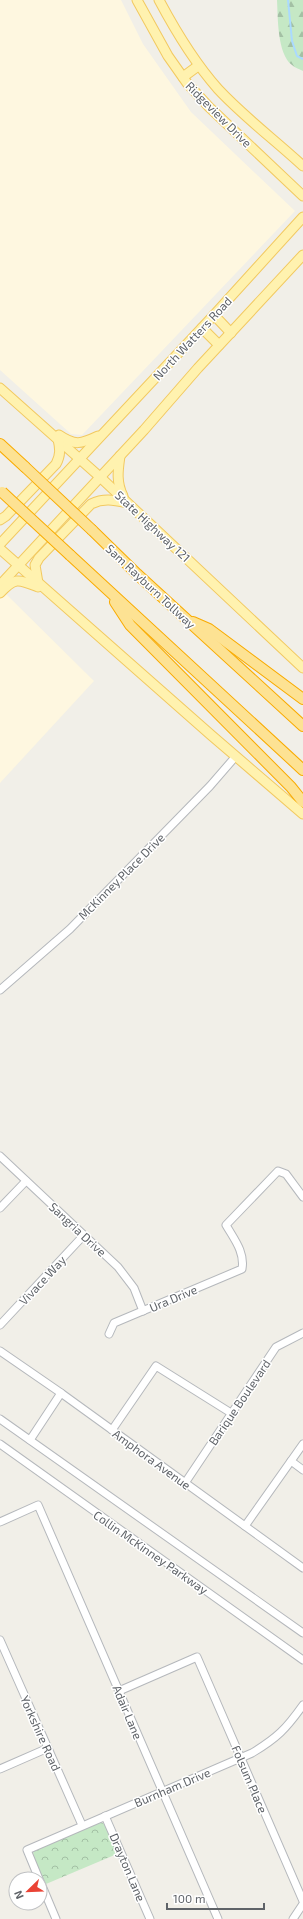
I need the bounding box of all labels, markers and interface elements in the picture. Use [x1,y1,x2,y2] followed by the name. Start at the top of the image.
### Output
[183,78,255,150] street label: Ridgeview Drive
[150,293,234,383] street label: North Watters Road
[113,488,193,564] street label: State Highway 121
[103,541,199,631] street label: Sam Rayburn Tollway
[75,830,167,922] street label: McKinney Place Drive
[47,1199,109,1259] street label: Sangria Drive
[16,1252,69,1307] street label: Vivace Way
[147,1282,199,1314] street label: Ura Drive
[205,1357,273,1447] street label: Barique Boulevard
[110,1426,194,1492] street label: Amphora Avenue
[91,1507,211,1597] street label: Collin McKinney Parkway
[110,1683,146,1741] street label: Adair Lane
[18,1693,64,1773] street label: Yorkshire Road
[229,1743,271,1815] street label: Folsum Place
[132,1765,212,1809] street label: Burnham Drive
[107,1831,149,1903] street label: Drayton Lane
[8,1871,48,1911] north arrow
[167,1885,264,1911] scale bar
[11,1889,26,1901] text: N
[173,1891,205,1905] text: 100 m

